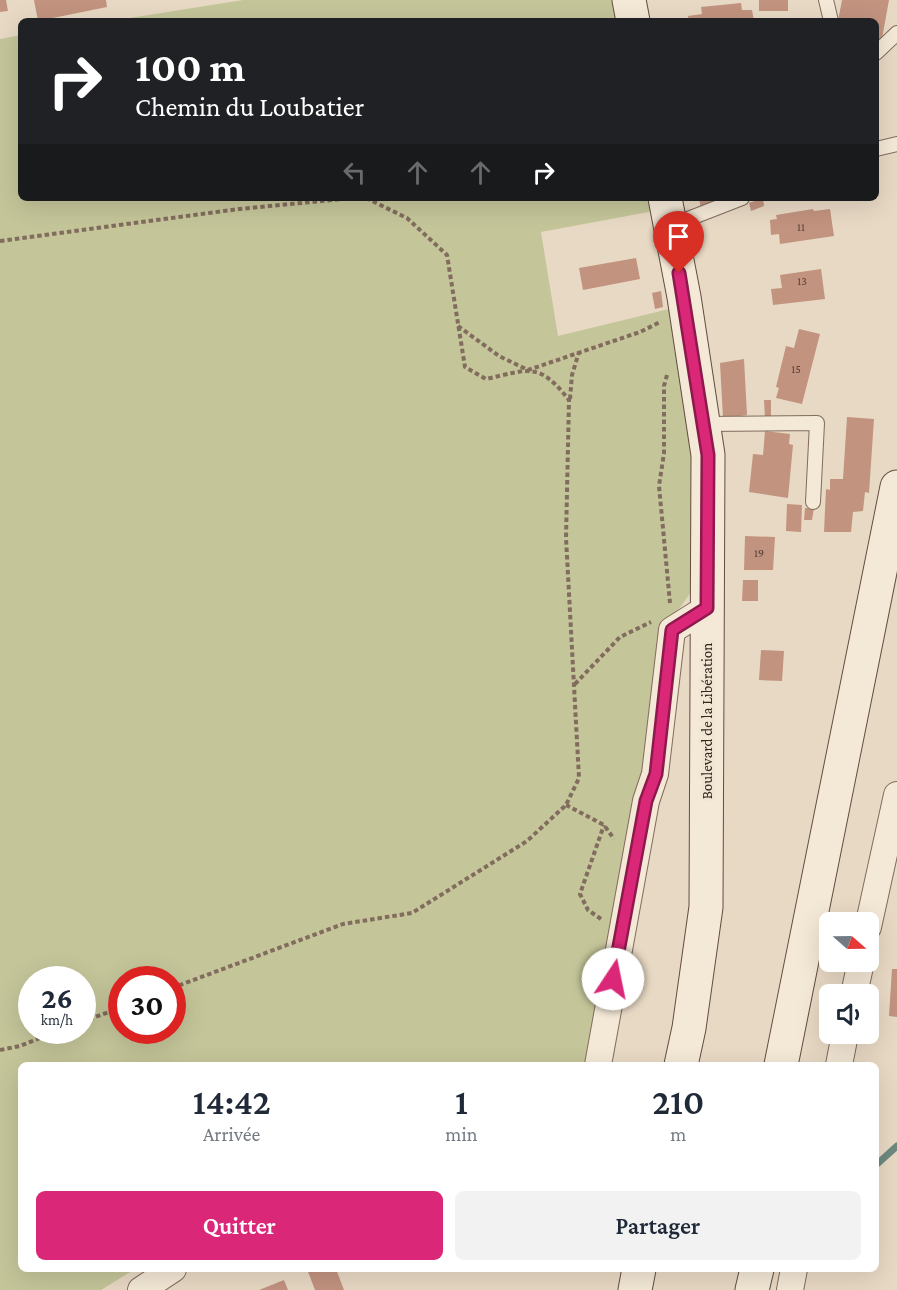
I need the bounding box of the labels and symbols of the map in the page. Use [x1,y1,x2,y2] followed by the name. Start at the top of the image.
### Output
[653,211,704,273] pin
[797,220,805,234] house number: 11
[797,274,807,288] house number: 13
[791,362,801,376] house number: 15
[754,546,764,560] house number: 19
[699,643,715,799] street label: Boulevard de la Libération
[819,912,879,972] north arrow
[581,947,645,1011] position arrow
[108,966,186,1044] speed limit sign: 30

